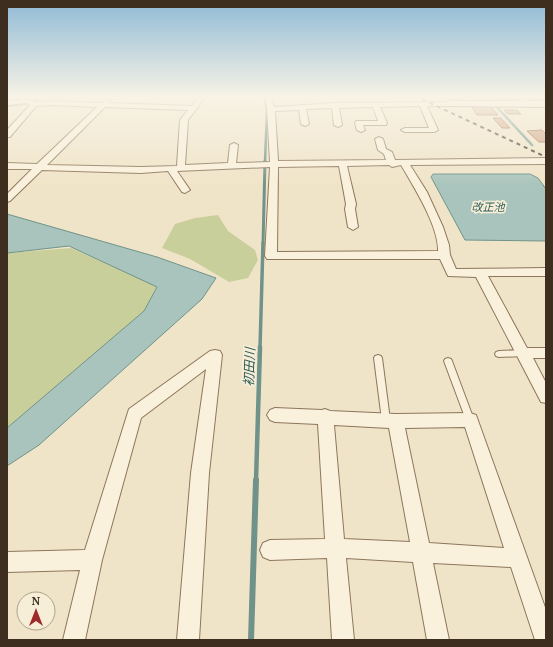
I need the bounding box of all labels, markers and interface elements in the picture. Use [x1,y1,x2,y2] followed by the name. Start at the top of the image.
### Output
[472,200,505,214] water label: 改正池
[239,345,259,387] water label: 初田川
[16,591,56,631] north arrow
[32,594,41,608] text: N

